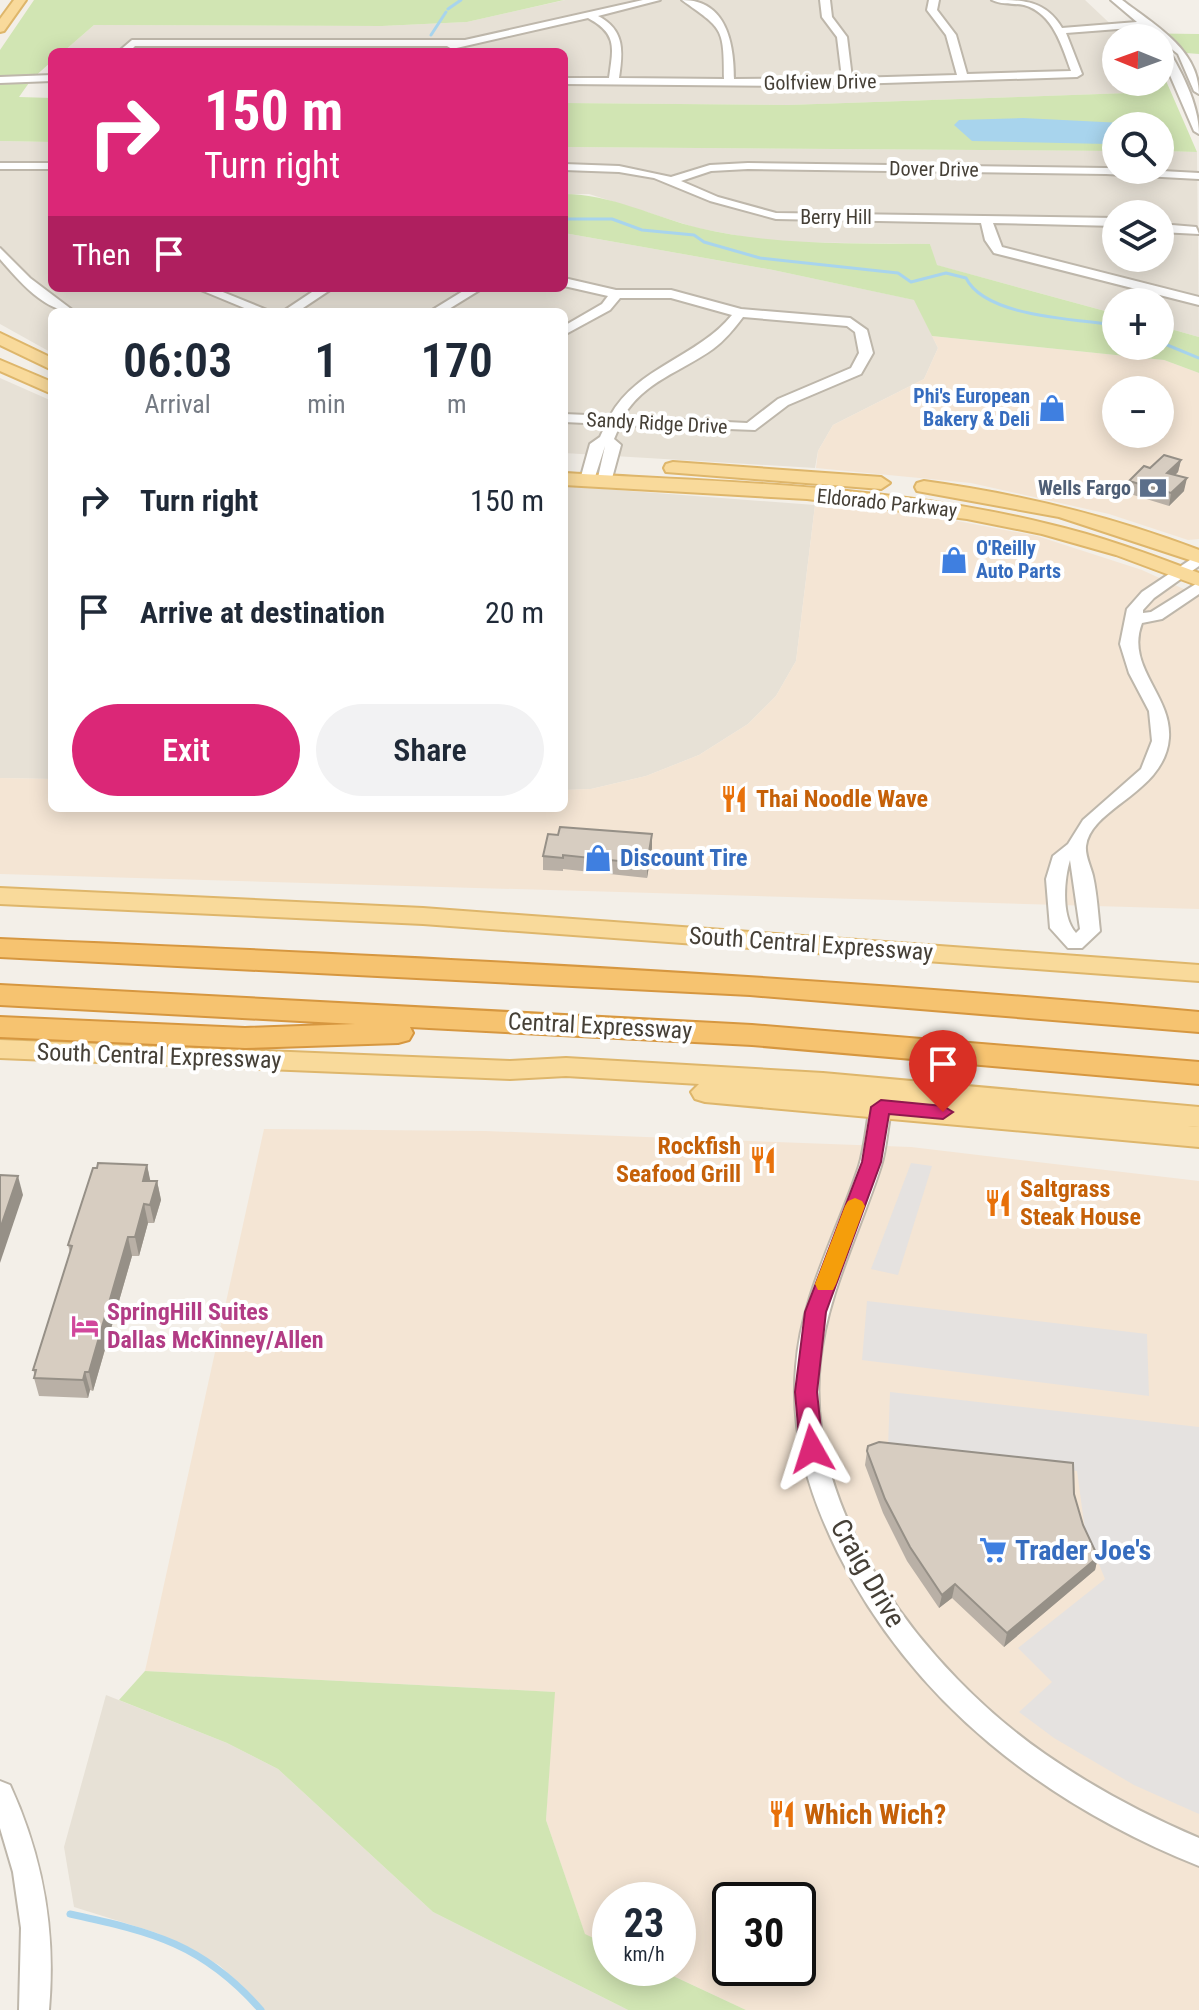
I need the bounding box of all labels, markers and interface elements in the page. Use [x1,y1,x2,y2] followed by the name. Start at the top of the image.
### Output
[1102,24,1174,96] north arrow
[1102,24,1174,448] map controls
[763,69,877,95] street label: Golfview Drive
[204,78,343,144] text: 150 m
[72,80,176,184] icon: right
[1102,112,1174,184] button: search
[204,145,340,187] text: Turn right
[889,156,979,182] street label: Dover Drive
[1102,200,1174,272] button: layers
[800,205,872,229] street label: Berry Hill
[147,232,191,276] icon: arrive
[72,237,131,272] text: Then
[1102,288,1174,360] button: +
[123,332,232,389] text: 06:03
[314,332,338,389] text: 1
[421,332,493,389] text: 170
[1102,376,1174,448] button: −
[913,384,1030,431] place label: Phi's European Bakery & Deli
[145,389,211,419] text: Arrival
[307,389,345,419] text: min
[447,389,467,419] text: m
[1037,393,1067,423] shop icon: Phi's European Bakery & Deli
[586,407,728,439] street label: Sandy Ridge Drive
[1138,473,1168,503] bank icon: Wells Fargo
[1038,476,1131,500] place label: Wells Fargo
[72,478,116,522] icon: right
[140,483,258,518] text: Turn right
[470,483,544,518] text: 150 m
[816,484,958,522] street label: Eldorado Parkway
[976,536,1061,583] place label: O'Reilly Auto Parts
[939,545,969,575] shop icon: O'Reilly Auto Parts
[72,590,116,634] icon: arrive
[140,595,385,630] text: Arrive at destination
[485,595,544,630] text: 20 m
[72,704,300,796] button: Exit
[316,704,544,796] button: Share
[719,784,749,814] restaurant icon: Thai Noodle Wave
[756,785,928,813] place label: Thai Noodle Wave
[583,843,613,873] shop icon: Discount Tire
[620,844,748,872] place label: Discount Tire
[688,921,934,967] street label: South Central Expressway
[507,1007,693,1045] street label: Central Expressway
[909,1030,977,1112] pin
[36,1038,282,1074] street label: South Central Expressway
[921,1042,965,1086] icon: arrive
[616,1132,741,1188] place label: Rockfish Seafood Grill
[748,1145,778,1175] restaurant icon: Rockfish Seafood Grill
[1020,1175,1141,1231] place label: Saltgrass Steak House
[983,1188,1013,1218] restaurant icon: Saltgrass Steak House
[107,1298,324,1354] place label: SpringHill Suites Dallas McKinney/Allen
[70,1311,100,1341] hotel icon: SpringHill Suites Dallas McKinney/Allen
[770,1407,854,1491] position arrow
[824,1513,912,1633] street label: Craig Drive
[1015,1534,1151,1567] place label: Trader Joe's
[978,1535,1008,1565] supermarket icon: Trader Joe's
[804,1798,946,1831] place label: Which Wich?
[767,1799,797,1829] restaurant icon: Which Wich?
[712,1882,816,1986] speed limit sign: 30
[624,1900,664,1947] text: 23
[623,1942,665,1966] text: km/h

